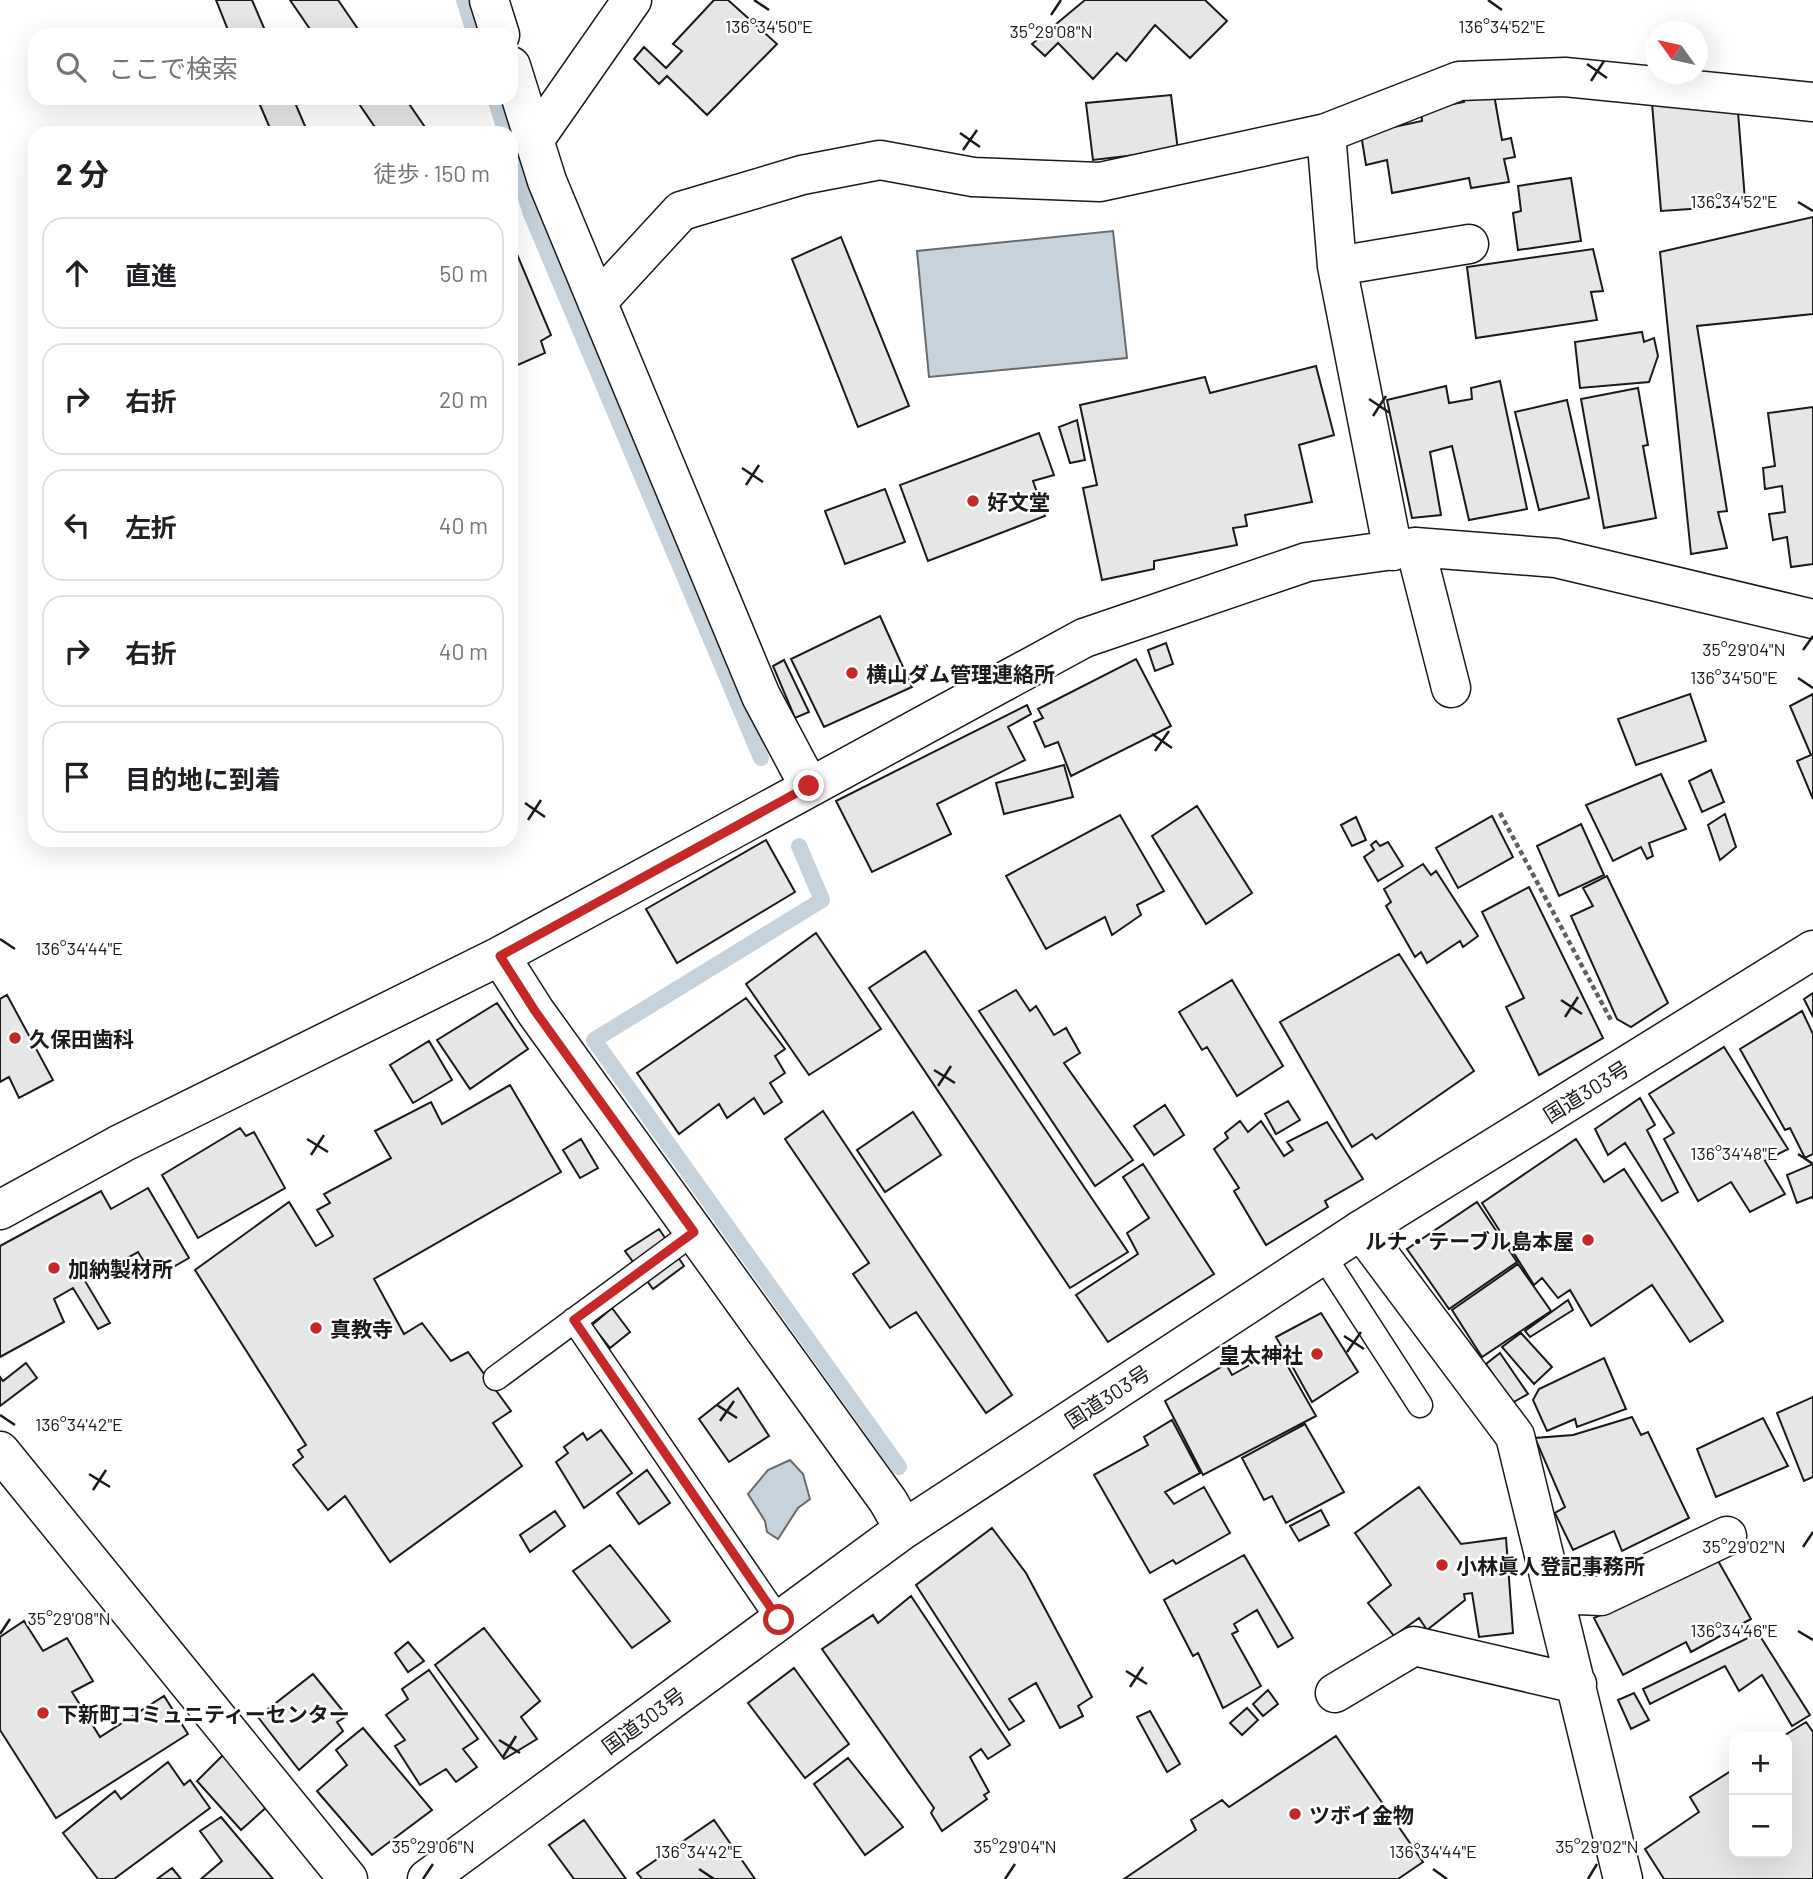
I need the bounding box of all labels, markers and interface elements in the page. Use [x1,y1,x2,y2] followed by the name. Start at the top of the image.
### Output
[725,15,813,37] text: 136°34'50"E
[1458,15,1546,37] text: 136°34'52"E
[1009,20,1093,42] text: 35°29'08"N
[1645,21,1708,84] north arrow
[28,28,518,105] search box
[52,48,90,86] icon: search
[108,52,238,83] text: ここで検索
[56,155,109,191] text: 2 分
[373,159,490,187] text: 徒歩 · 150 m
[1690,190,1778,212] text: 136°34'52"E
[58,254,96,292] icon: ahead
[125,259,177,290] text: 直進
[440,259,488,287] text: 50 m
[58,380,96,418] icon: right
[125,385,177,416] text: 右折
[439,385,488,413] text: 20 m
[987,489,1050,514] place label: 好文堂
[965,493,981,509] marker: 好文堂
[58,506,96,544] icon: left
[125,511,177,542] text: 左折
[439,511,488,539] text: 40 m
[58,632,96,670] icon: right
[125,637,177,668] text: 右折
[439,637,488,665] text: 40 m
[1702,638,1786,660] text: 35°29'04"N
[866,661,1055,686] place label: 横山ダム管理連絡所
[844,665,860,681] marker: 横山ダム管理連絡所
[1690,666,1778,688] text: 136°34'50"E
[58,758,96,796] icon: arrive
[125,763,281,794] text: 目的地に到着
[793,770,824,801] route end
[35,937,123,959] text: 136°34'44"E
[29,1026,134,1051] place label: 久保田歯科
[7,1030,23,1046] marker: 久保田歯科
[1538,1055,1634,1127] street label: 国道303号
[1690,1142,1778,1164] text: 136°34'48"E
[1365,1228,1574,1253] place label: ルナ・テーブル島本屋
[1580,1232,1596,1248] marker: ルナ・テーブル島本屋
[68,1256,173,1281] place label: 加納製材所
[46,1260,62,1276] marker: 加納製材所
[330,1316,393,1341] place label: 真教寺
[308,1320,324,1336] marker: 真教寺
[1219,1342,1303,1367] place label: 皇太神社
[1309,1346,1325,1362] marker: 皇太神社
[1060,1359,1154,1433] street label: 国道303号
[35,1413,123,1435] text: 136°34'42"E
[1702,1535,1786,1557] text: 35°29'02"N
[1456,1553,1645,1578] place label: 小林眞人登記事務所
[1434,1557,1450,1573] marker: 小林眞人登記事務所
[763,1604,794,1635] route start
[27,1607,111,1629] text: 35°29'08"N
[1690,1619,1778,1641] text: 136°34'46"E
[597,1682,689,1758] street label: 国道303号
[57,1701,350,1726] place label: 下新町コミュニティーセンター
[35,1705,51,1721] marker: 下新町コミュニティーセンター
[1729,1732,1792,1858] map controls
[1729,1732,1792,1795] button: +
[1729,1795,1792,1858] button: −
[1309,1802,1414,1827] place label: ツボイ金物
[1287,1806,1303,1822] marker: ツボイ金物
[391,1835,475,1857] text: 35°29'06"N
[973,1835,1057,1857] text: 35°29'04"N
[1555,1835,1639,1857] text: 35°29'02"N
[655,1840,743,1862] text: 136°34'42"E
[1389,1840,1477,1862] text: 136°34'44"E

